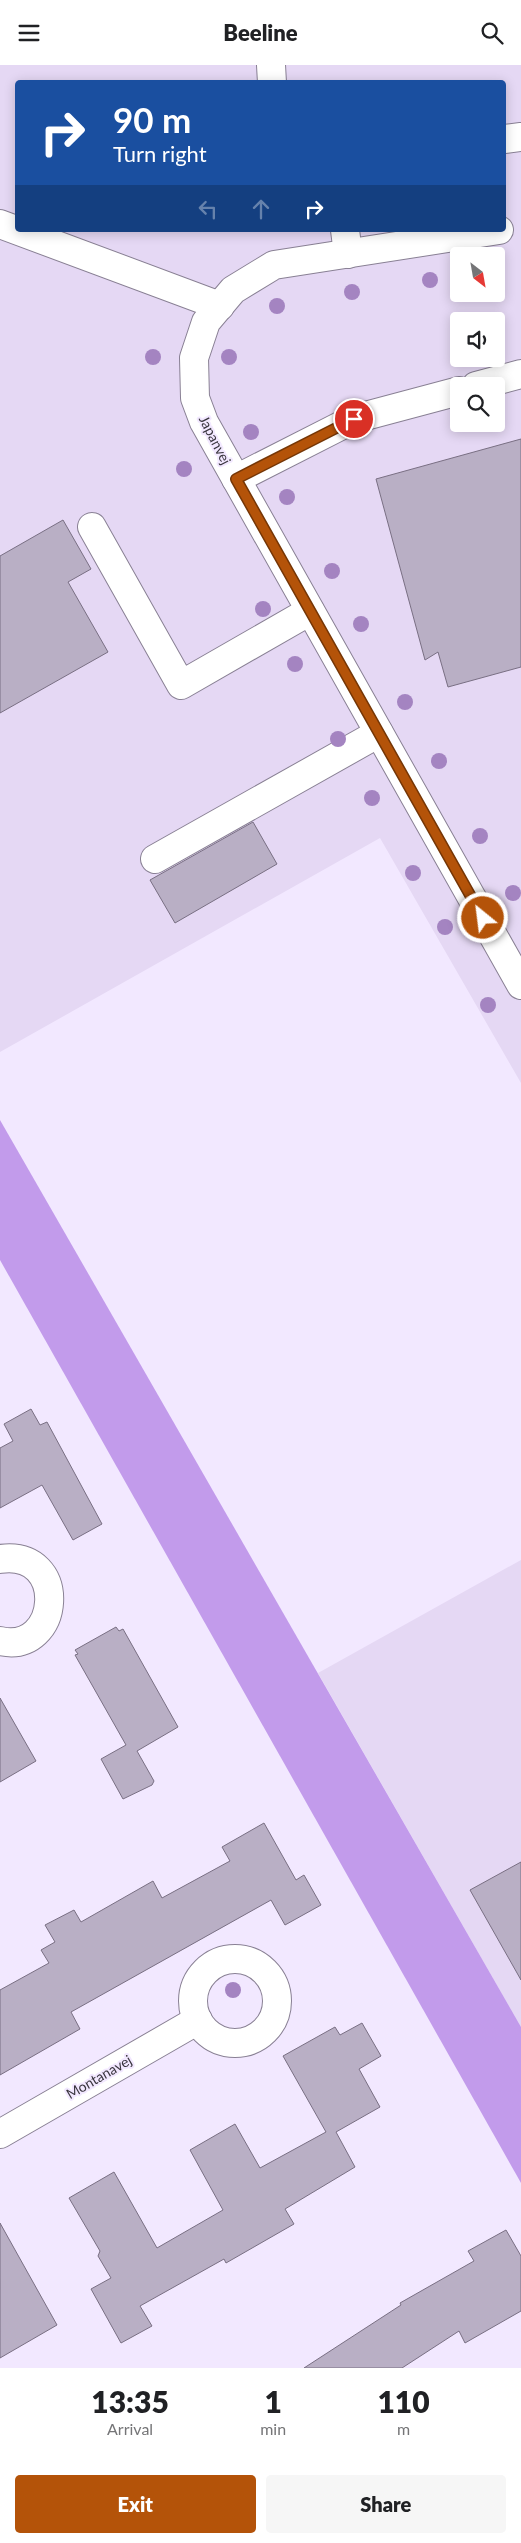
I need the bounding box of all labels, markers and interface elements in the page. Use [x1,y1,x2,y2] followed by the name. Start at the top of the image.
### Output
[15,19,43,47] icon: menu
[223,19,298,46] text: Beeline
[478,19,506,47] icon: search
[113,98,191,140] text: 90 m
[30,100,95,165] icon: right
[113,140,207,167] text: Turn right
[194,195,222,223] icon: left
[247,195,275,223] icon: ahead
[300,195,328,223] icon: right
[450,247,505,303] north arrow
[450,247,505,432] map controls
[450,312,505,367] button: sound
[450,377,505,432] button: search
[333,398,375,440] pin
[340,405,368,433] icon: arrive
[196,412,235,467] street label: Japanvej
[456,891,508,943] position arrow
[63,2051,135,2102] street label: Montanavej
[91,2383,169,2419] text: 13:35
[264,2383,282,2419] text: 1
[377,2383,430,2419] text: 110
[107,2419,153,2438] text: Arrival
[260,2419,286,2438] text: min
[397,2419,410,2438] text: m
[15,2475,256,2533] button: Exit
[266,2475,506,2533] button: Share

